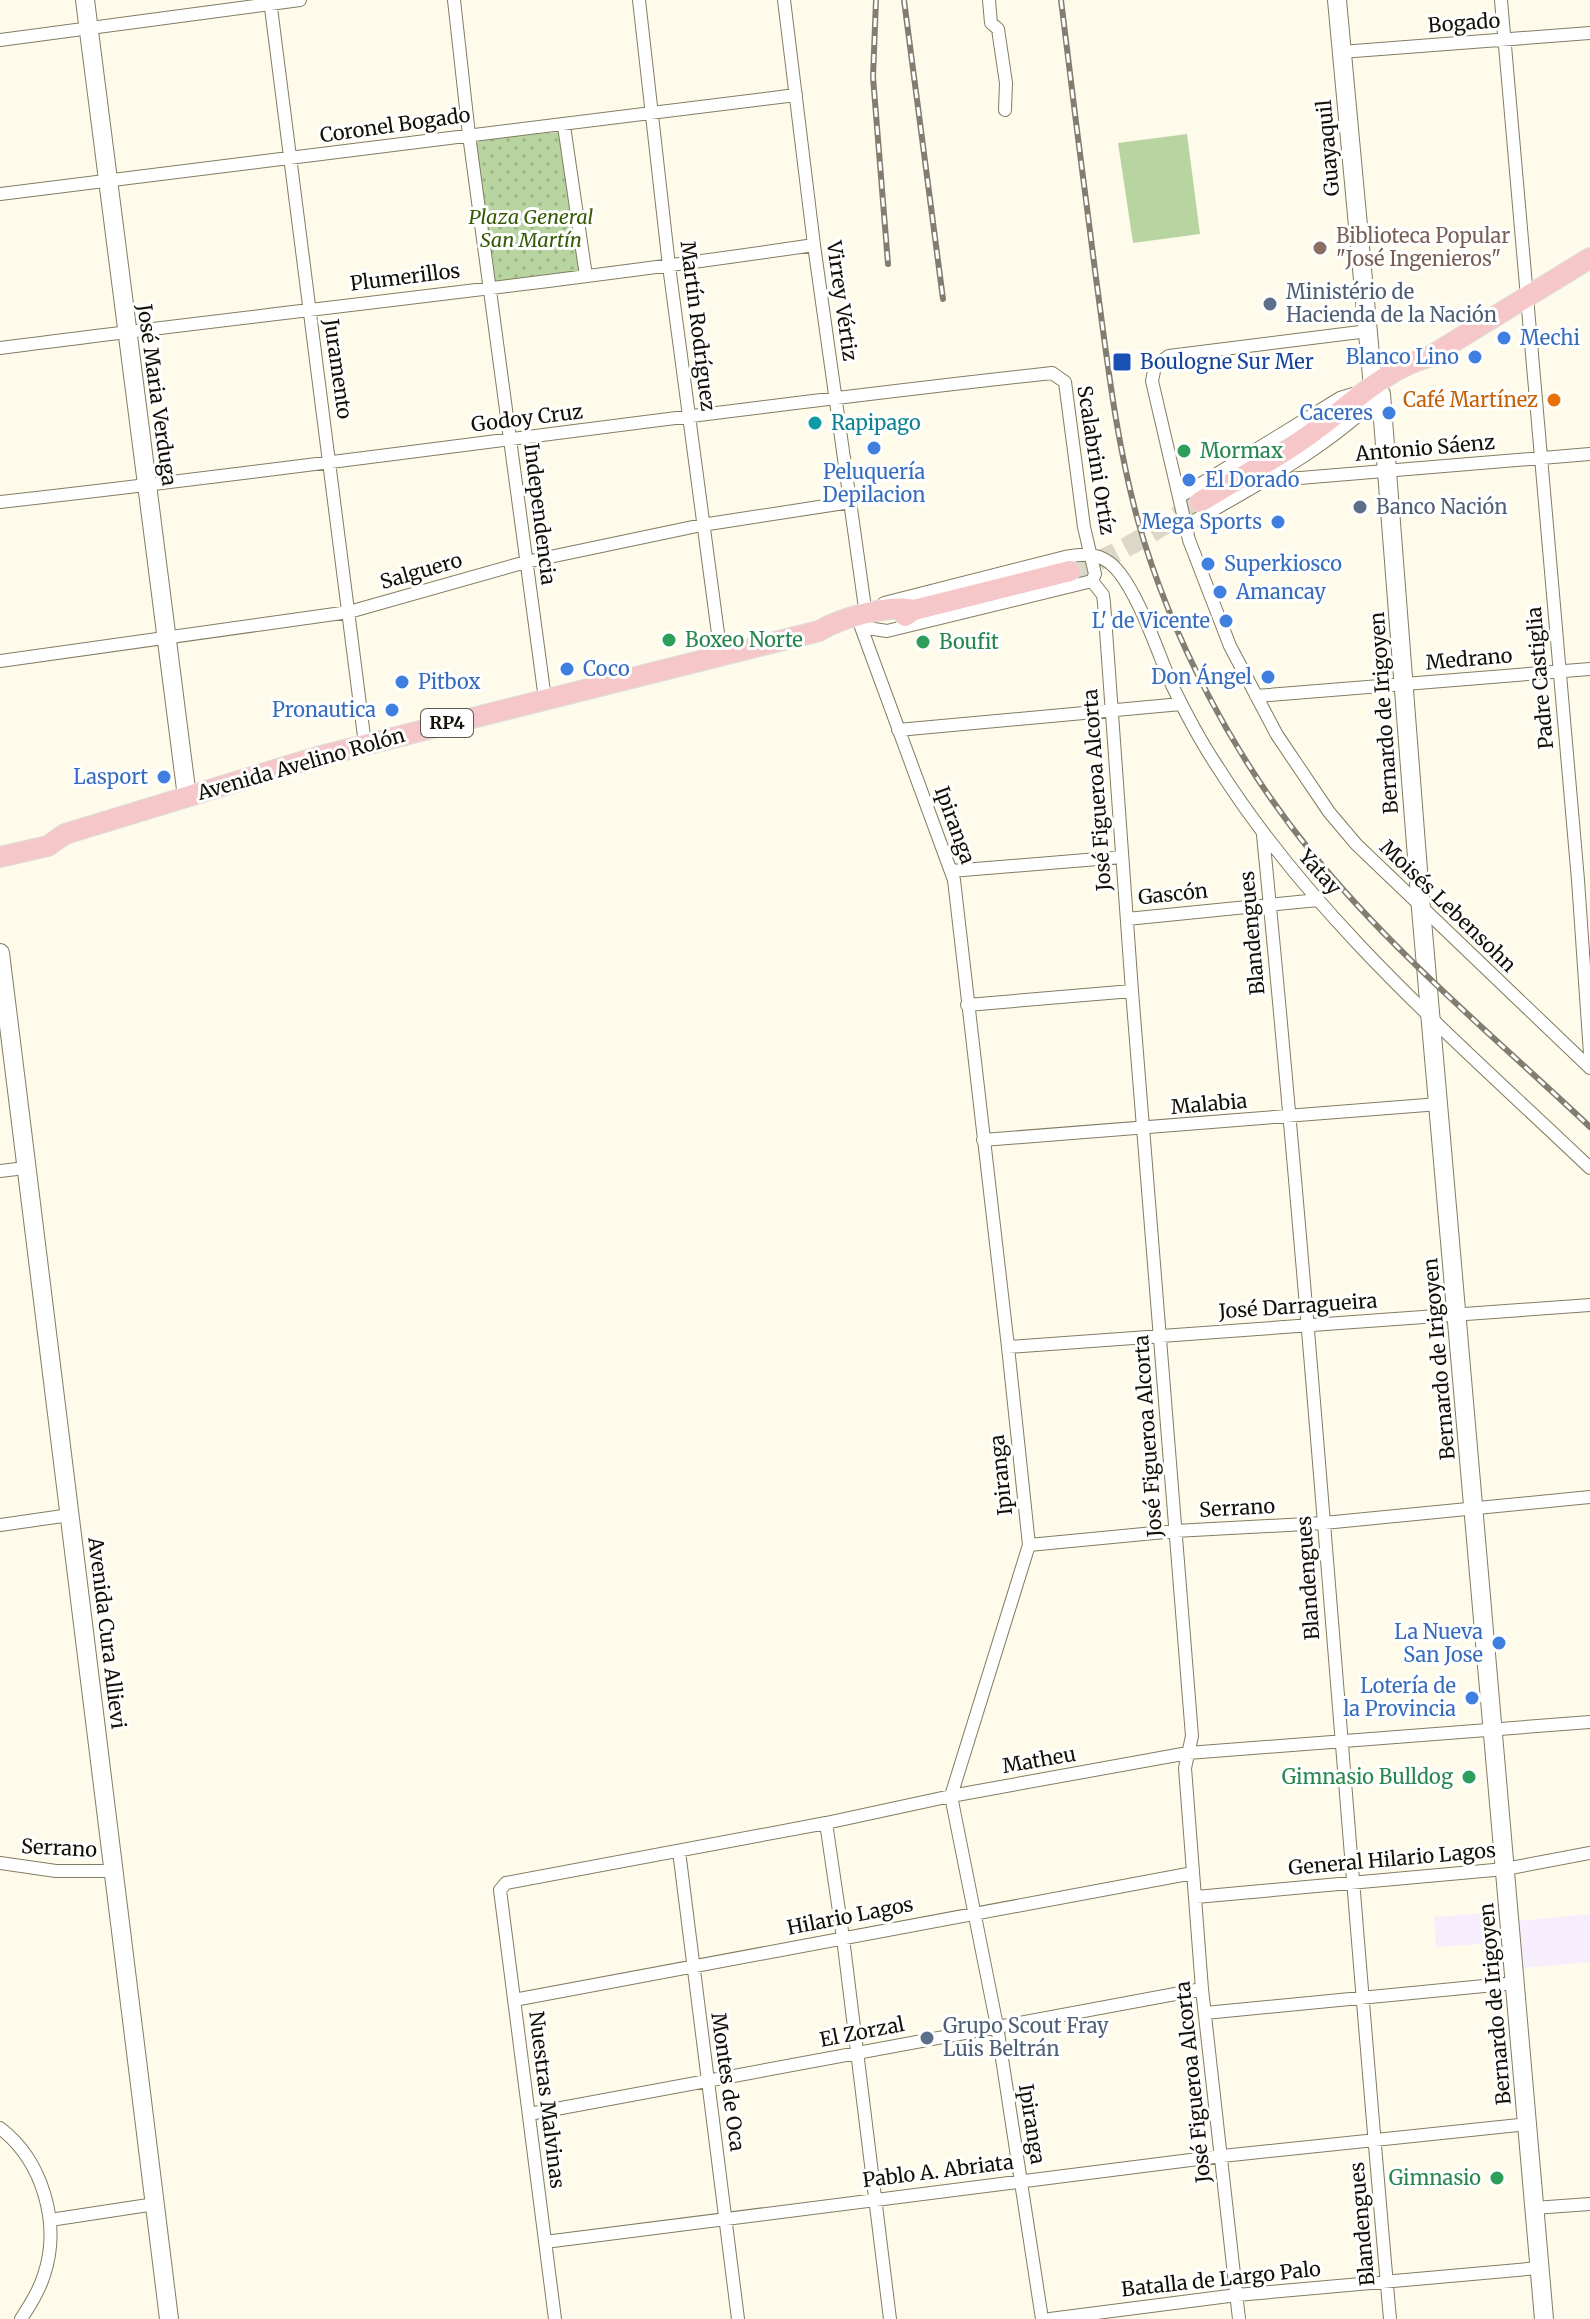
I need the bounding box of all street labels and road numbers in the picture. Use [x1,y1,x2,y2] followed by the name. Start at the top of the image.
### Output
[1427,7,1501,37] street label: Bogado
[1311,99,1344,197] street label: Guayaquil
[318,102,472,147] street label: Coronel Bogado
[822,238,863,363] street label: Virrey Vértiz
[676,239,721,413] street label: Martín Rodríguez
[349,257,461,296] street label: Plumerillos
[132,302,183,488] street label: José Maria Verduga
[319,316,358,421] street label: Juramento
[1072,384,1121,536] street label: Scalabrini Ortíz
[470,398,584,437] street label: Godoy Cruz
[1353,429,1496,466] street label: Antonio Sáenz
[519,442,562,587] street label: Independencia
[377,547,465,594] street label: Salguero
[1521,606,1558,750] street label: Padre Castiglia
[1364,611,1403,815] street label: Bernardo de Irigoyen
[1425,642,1514,675] street label: Medrano
[1077,688,1116,893] street label: José Figueroa Alcorta
[421,709,473,737] road number: RP4
[193,722,408,805] street label: Avenida Avelino Rolón
[930,783,981,867] street label: Ipiranga
[1375,834,1522,977] street label: Moisés Lebensohn
[1293,843,1347,900] street label: Yatay
[1234,870,1269,996] street label: Blandengues
[1137,877,1209,910] street label: Gascón
[1170,1088,1248,1119] street label: Malabia
[1417,1257,1460,1461] street label: Bernardo de Irigoyen
[1217,1287,1378,1324] street label: José Darragueira
[1128,1334,1167,1539] street label: José Figueroa Alcorta
[984,1433,1017,1517] street label: Ipiranga
[1198,1493,1276,1522] street label: Serrano
[1291,1515,1324,1641] street label: Blandengues
[83,1535,132,1730] street label: Avenida Cura Allievi
[1000,1741,1078,1778] street label: Matheu
[20,1833,98,1862] street label: Serrano
[1287,1837,1497,1880] street label: General Hilario Lagos
[785,1891,915,1940] street label: Hilario Lagos
[1473,1902,1516,2106] street label: Bernardo de Irigoyen
[1169,1980,1216,2185] street label: José Figueroa Alcorta
[524,2010,571,2190] street label: Nuestras Malvinas
[706,2011,751,2153] street label: Montes de Oca
[817,2011,906,2052] street label: El Zorzal
[1014,2082,1051,2166] street label: Ipiranga
[861,2149,1015,2192] street label: Pablo A. Abriata
[1344,2161,1379,2287] street label: Blandengues
[1120,2256,1322,2301] street label: Batalla de Largo Palo

